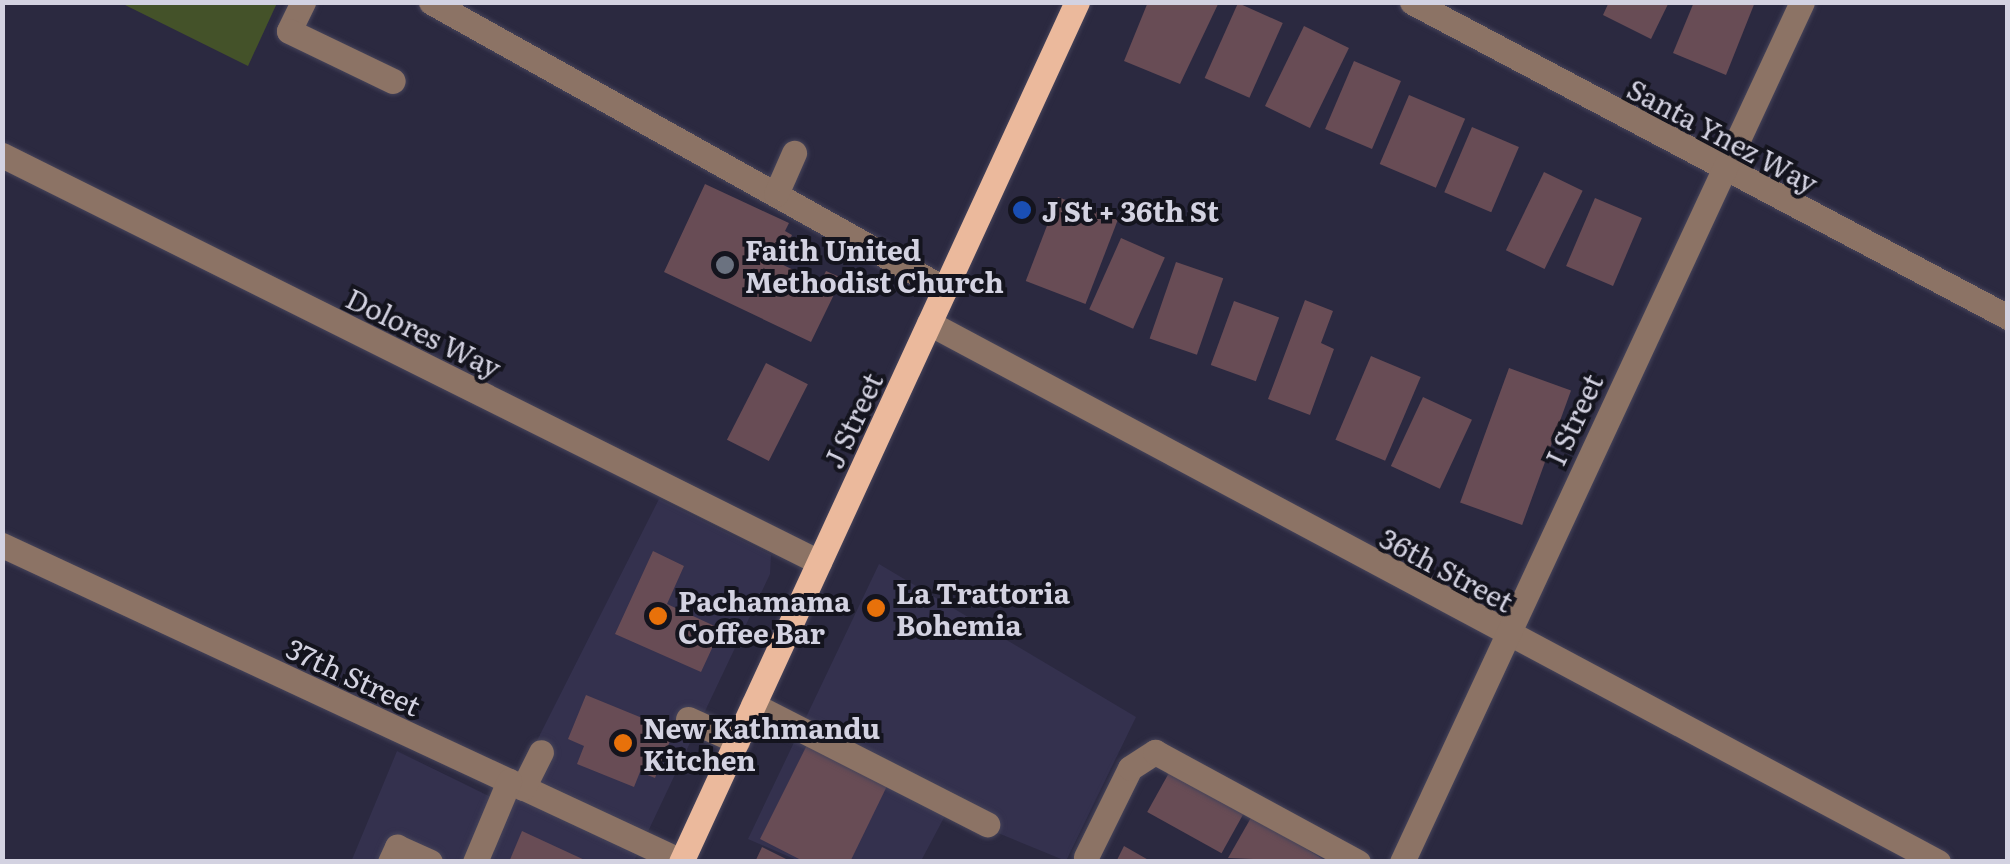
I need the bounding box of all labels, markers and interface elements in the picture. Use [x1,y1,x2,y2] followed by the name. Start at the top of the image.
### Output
[1622,71,1824,199] street label: Santa Ynez Way
[1042,193,1219,227] place label: J St + 36th St
[1011,199,1033,221] marker: J St + 36th St
[745,232,1004,298] place label: Faith United Methodist Church
[714,254,736,276] marker: Faith United Methodist Church
[341,280,507,384] street label: Dolores Way
[815,367,889,473] street label: J Street
[1537,368,1609,470] street label: I Street
[1375,520,1519,618] street label: 36th Street
[896,575,1070,641] place label: La Trattoria Bohemia
[678,583,850,649] place label: Pachamama Coffee Bar
[865,597,887,619] marker: La Trattoria Bohemia
[647,605,669,627] marker: Pachamama Coffee Bar
[282,630,426,722] street label: 37th Street
[643,710,880,776] place label: New Kathmandu Kitchen
[612,732,634,754] marker: New Kathmandu Kitchen

